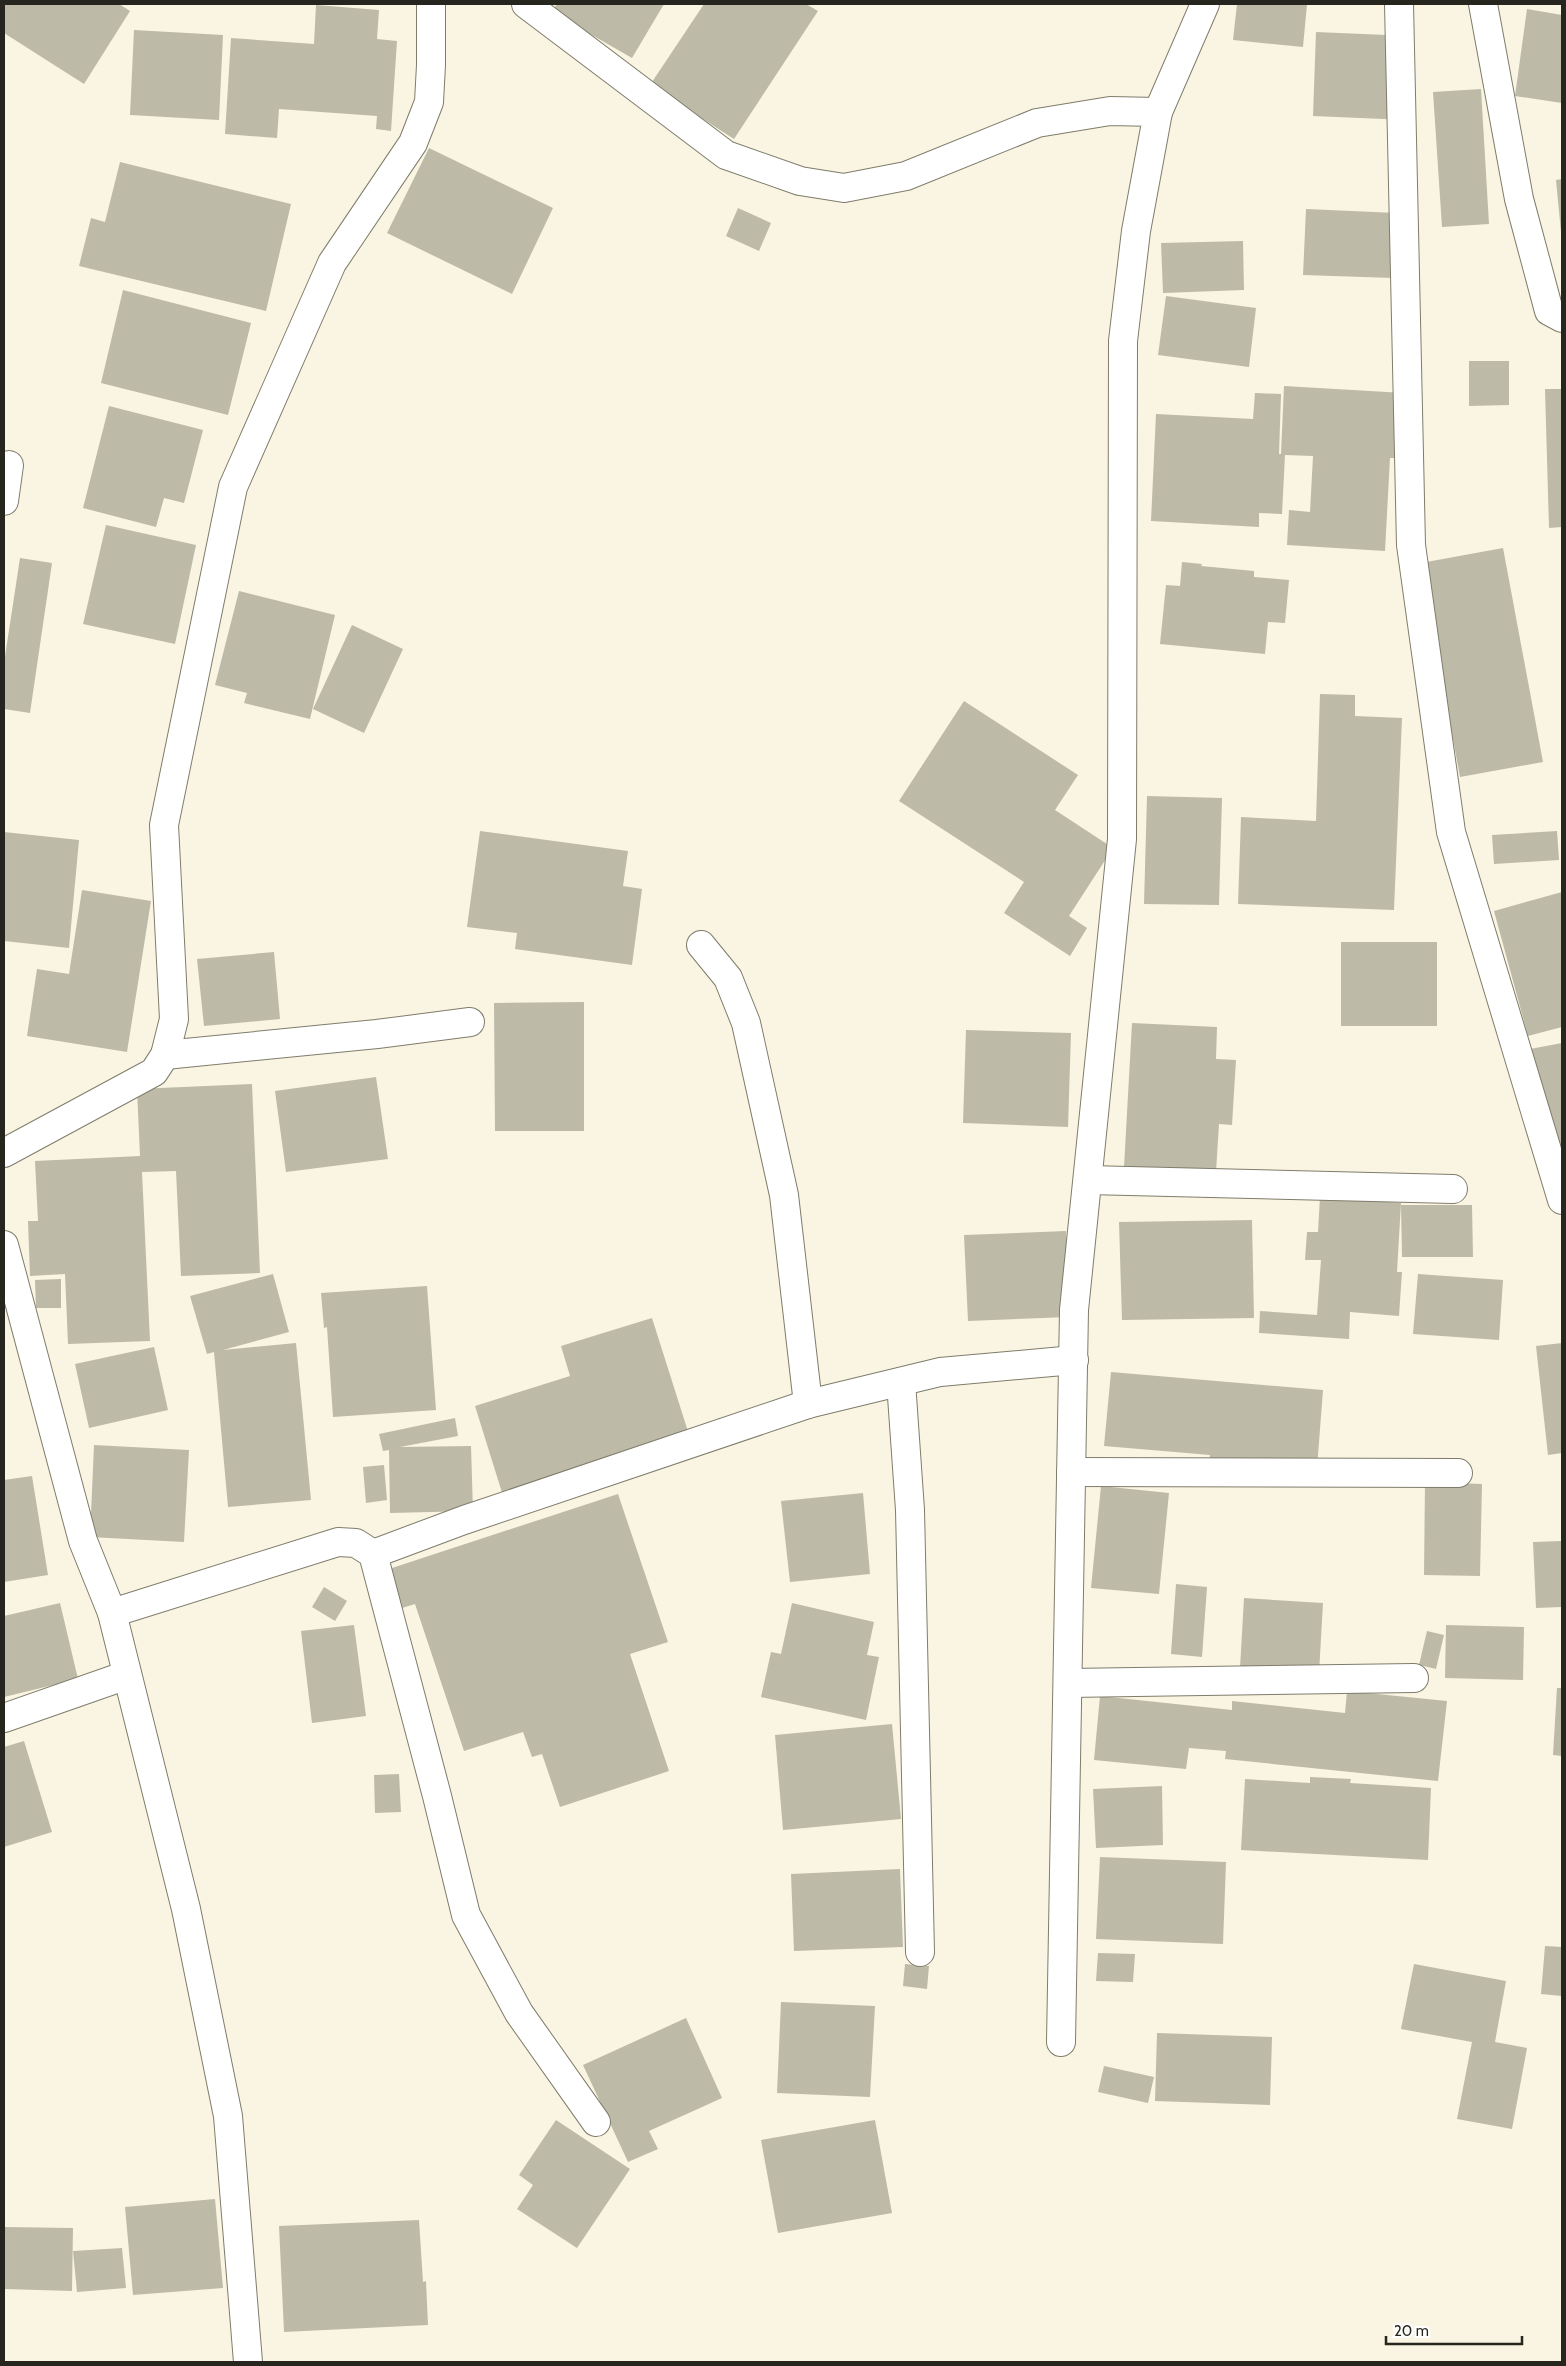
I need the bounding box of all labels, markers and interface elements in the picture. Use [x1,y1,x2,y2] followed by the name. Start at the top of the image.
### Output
[1386,2314,1522,2346] scale bar
[1394,2322,1429,2340] text: 20 m

